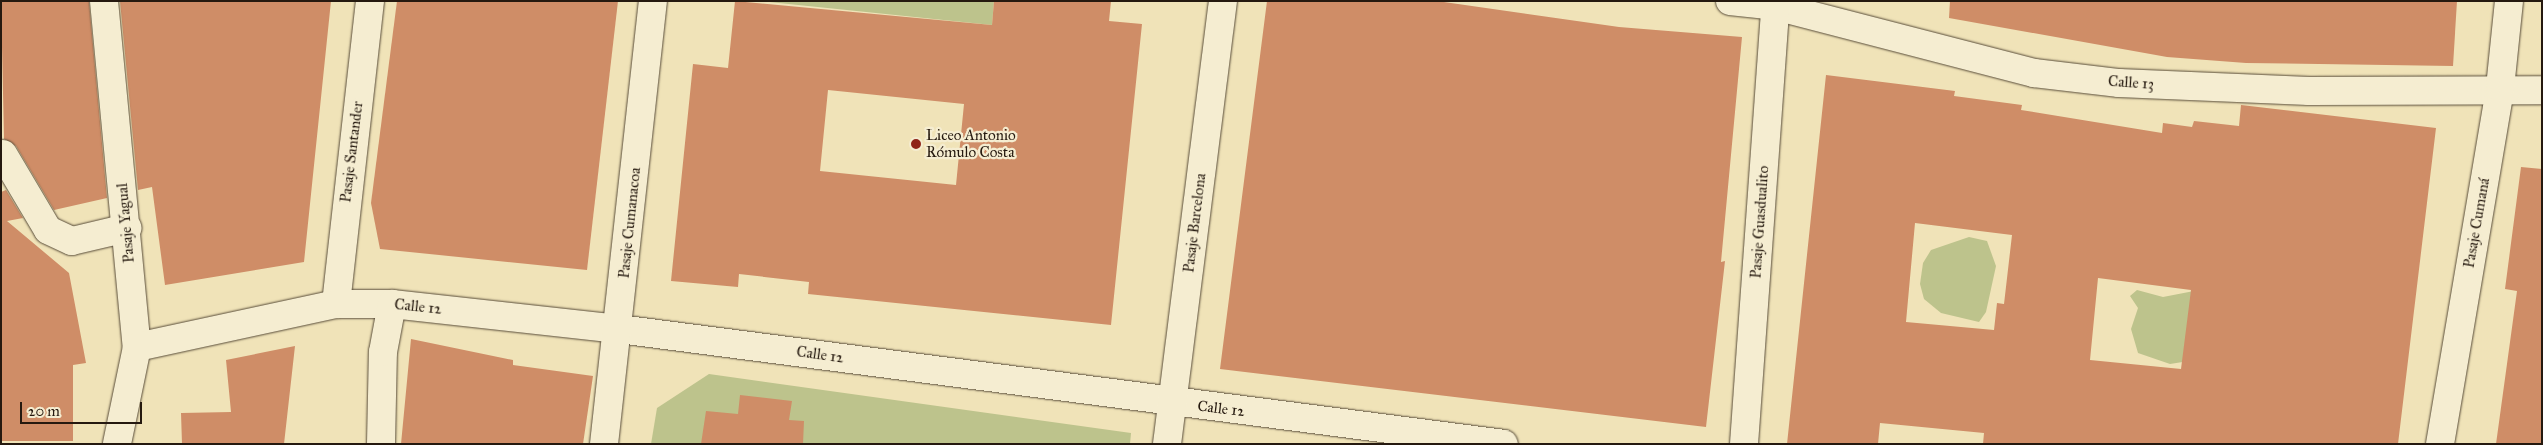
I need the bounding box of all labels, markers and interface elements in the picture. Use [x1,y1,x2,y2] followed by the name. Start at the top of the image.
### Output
[2107,72,2155,94] street label: Calle 13
[337,100,367,204] street label: Pasaje Santander
[926,126,1016,161] place label: Liceo Antonio Rómulo Costa
[910,138,922,150] marker: Liceo Antonio Rómulo Costa
[1747,165,1773,279] street label: Pasaje Guasdualito
[615,167,645,279] street label: Pasaje Cumanacoa
[1180,172,1210,274] street label: Pasaje Barcelona
[2460,177,2494,269] street label: Pasaje Cumaná
[114,182,138,264] street label: Pasaje Yagual
[393,296,443,318] street label: Calle 12
[795,343,845,367] street label: Calle 12
[22,392,145,424] scale bar
[1196,397,1246,421] street label: Calle 12
[28,402,60,420] text: 20 m

